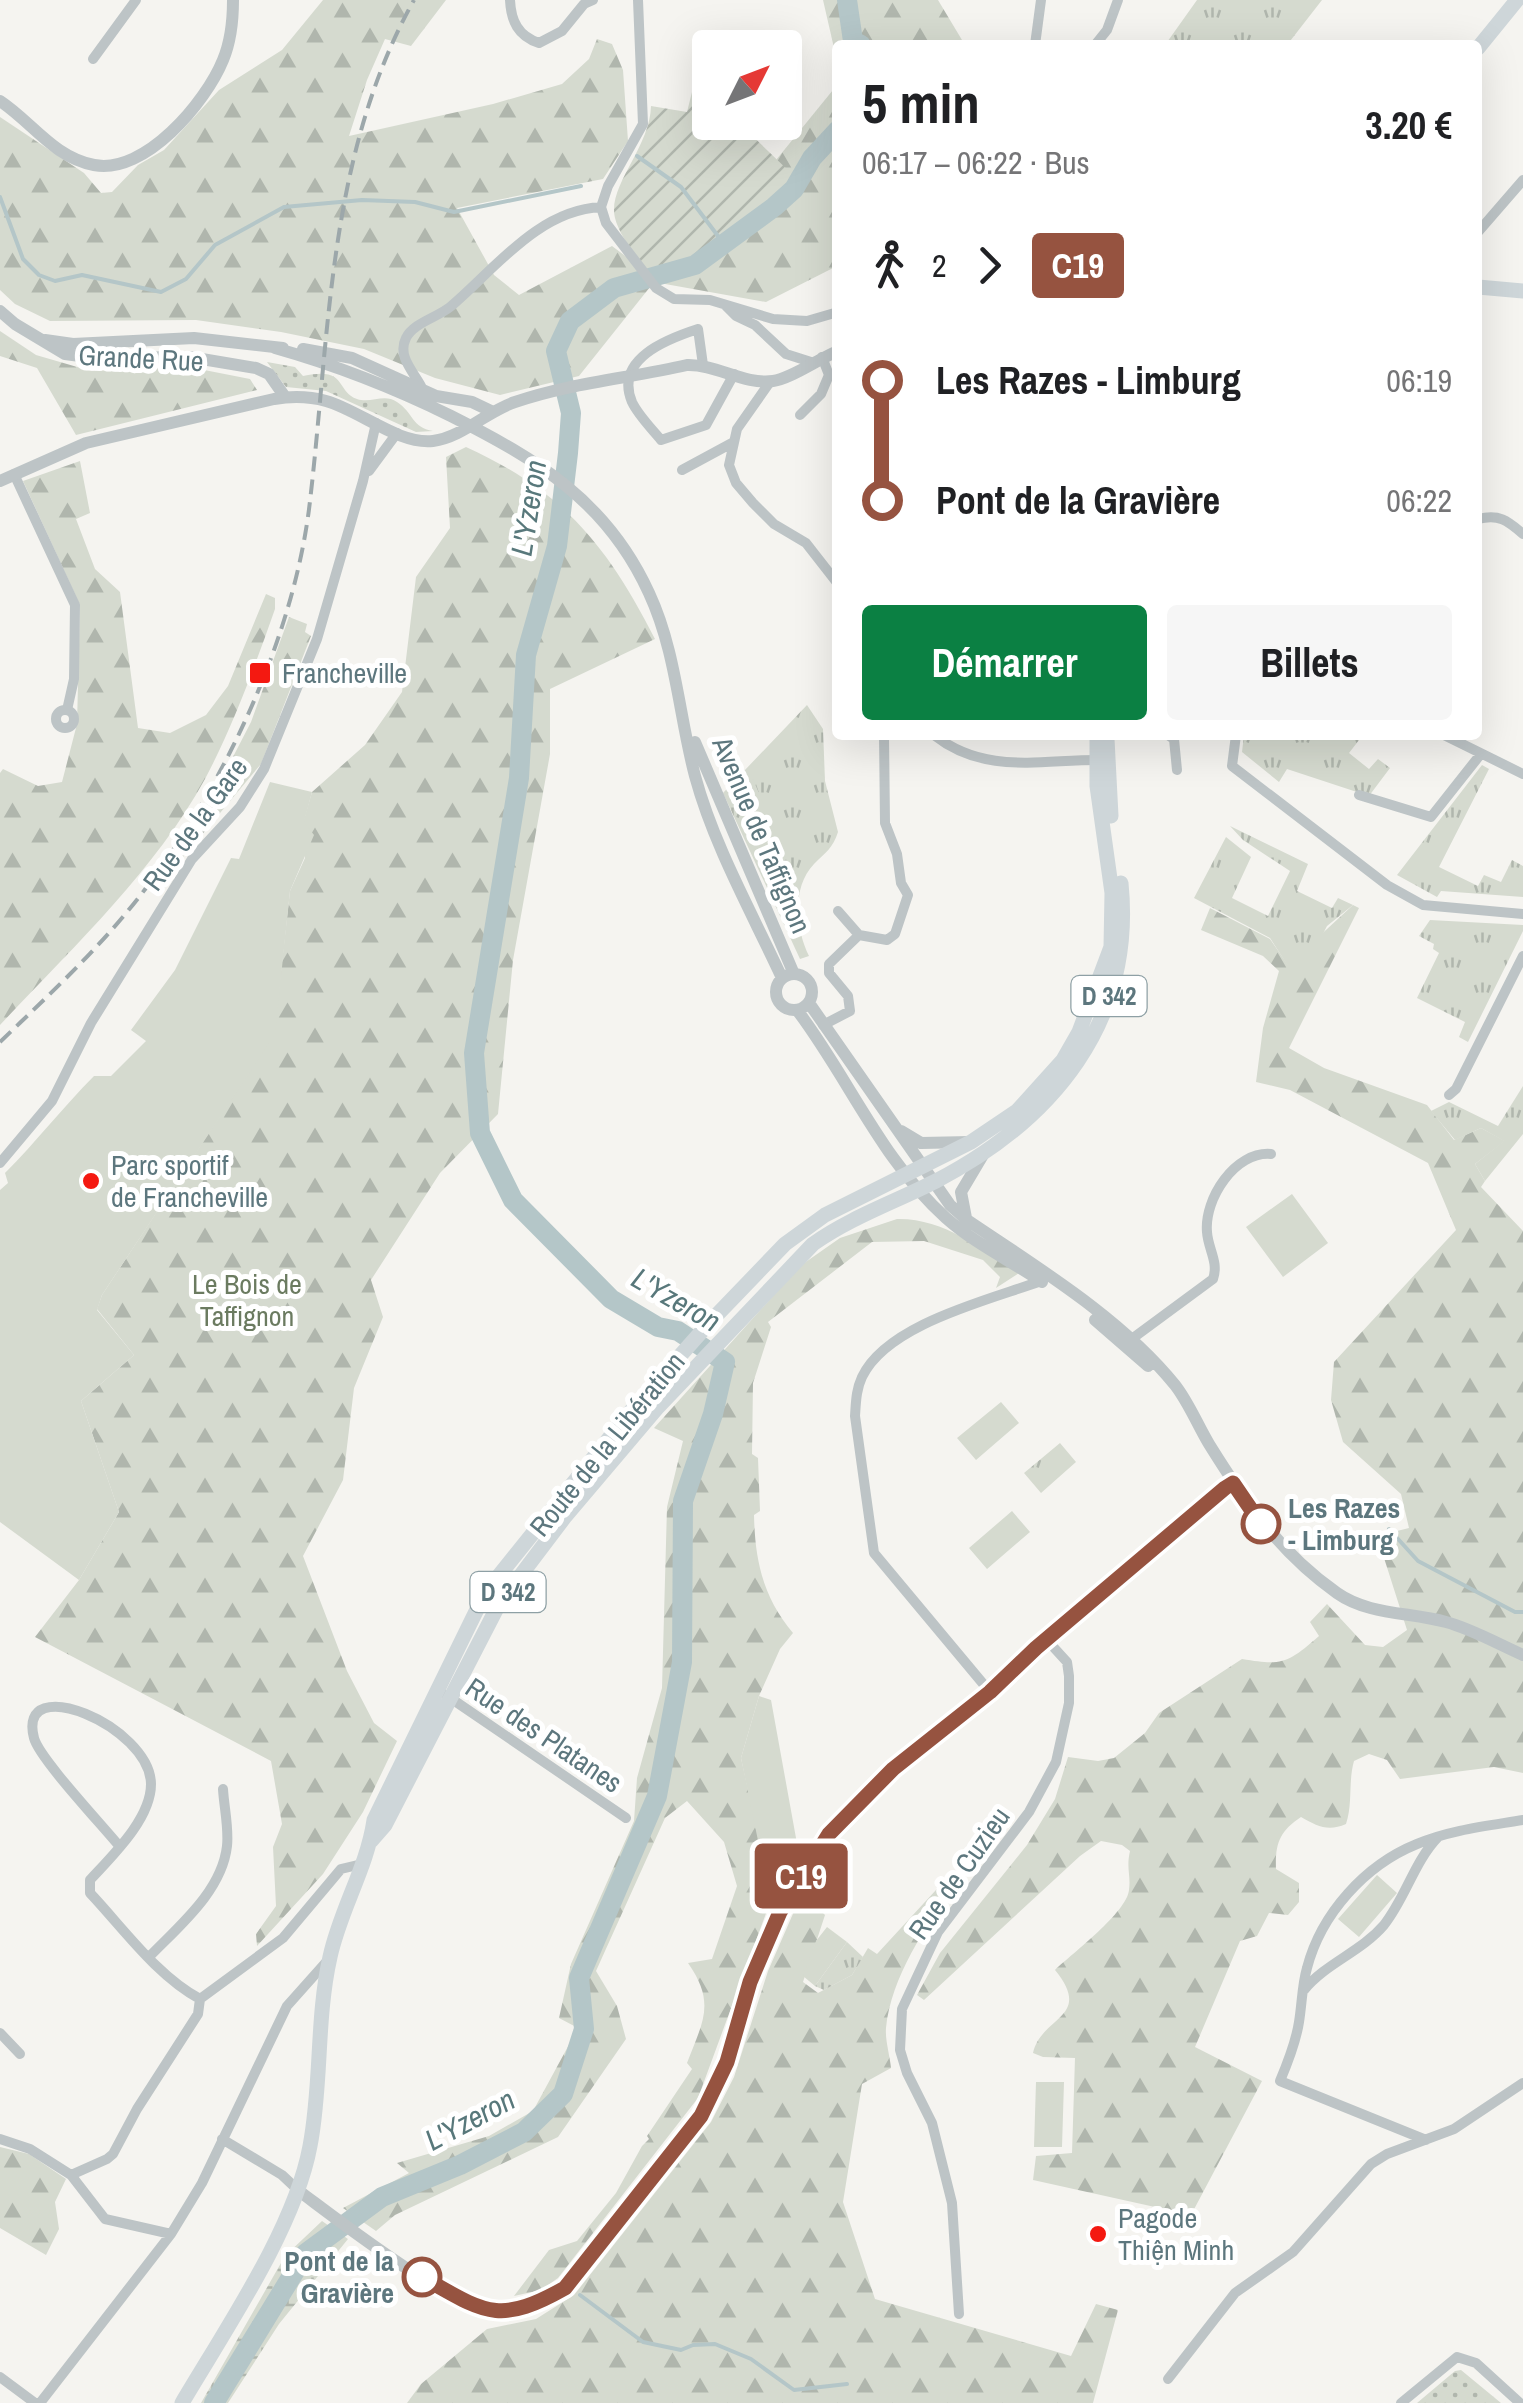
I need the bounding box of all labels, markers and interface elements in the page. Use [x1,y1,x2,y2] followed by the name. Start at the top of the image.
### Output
[692,30,802,140] north arrow
[692,30,802,140] map controls
[862,66,980,140] text: 5 min
[1365,100,1452,151] text: 3.20 €
[862,141,1090,184] text: 06:17 – 06:22 · Bus
[862,238,917,293] icon: walk
[962,238,1017,293] icon: forward
[1052,242,1104,289] text: C19
[932,244,947,287] text: 2
[78,336,204,380] street label: Grande Rue
[936,355,1241,406] text: Les Razes - Limburg
[1386,359,1452,402] text: 06:19
[501,457,555,559] water label: L'Yzeron
[936,475,1220,526] text: Pont de la Gravière
[1386,479,1452,522] text: 06:22
[862,605,1147,720] button: Démarrer
[1167,605,1452,720] button: Billets
[282,654,407,692] place label: Francheville
[247,660,273,686] marker: Francheville
[703,730,821,939] street label: Avenue de Taffignon
[134,750,256,898] street label: Rue de la Gare
[1072,976,1146,1016] road number: D 342
[111,1146,268,1216] place label: Parc sportif de Francheville
[80,1170,102,1192] marker: Parc sportif de Francheville
[625,1258,728,1341] water label: L'Yzeron
[192,1265,302,1335] park label: Le Bois de Taffignon
[521,1344,693,1544] street label: Route de la Libération
[1288,1489,1400,1559] place label: Les Razes - Limburg
[1242,1505,1280,1543] marker: Les Razes - Limburg
[470,1572,546,1612] road number: D 342
[458,1669,630,1801] street label: Rue des Platanes
[900,1799,1018,1947] street label: Rue de Cuzieu
[744,1844,858,1908] line badge: C19
[775,1853,827,1900] text: C19
[418,2079,521,2159] water label: L'Yzeron
[1118,2199,1234,2269] place label: Pagode Thiện Minh
[1087,2223,1109,2245] marker: Pagode Thiện Minh
[284,2242,394,2312] place label: Pont de la Gravière
[403,2258,441,2296] marker: Pont de la Gravière

